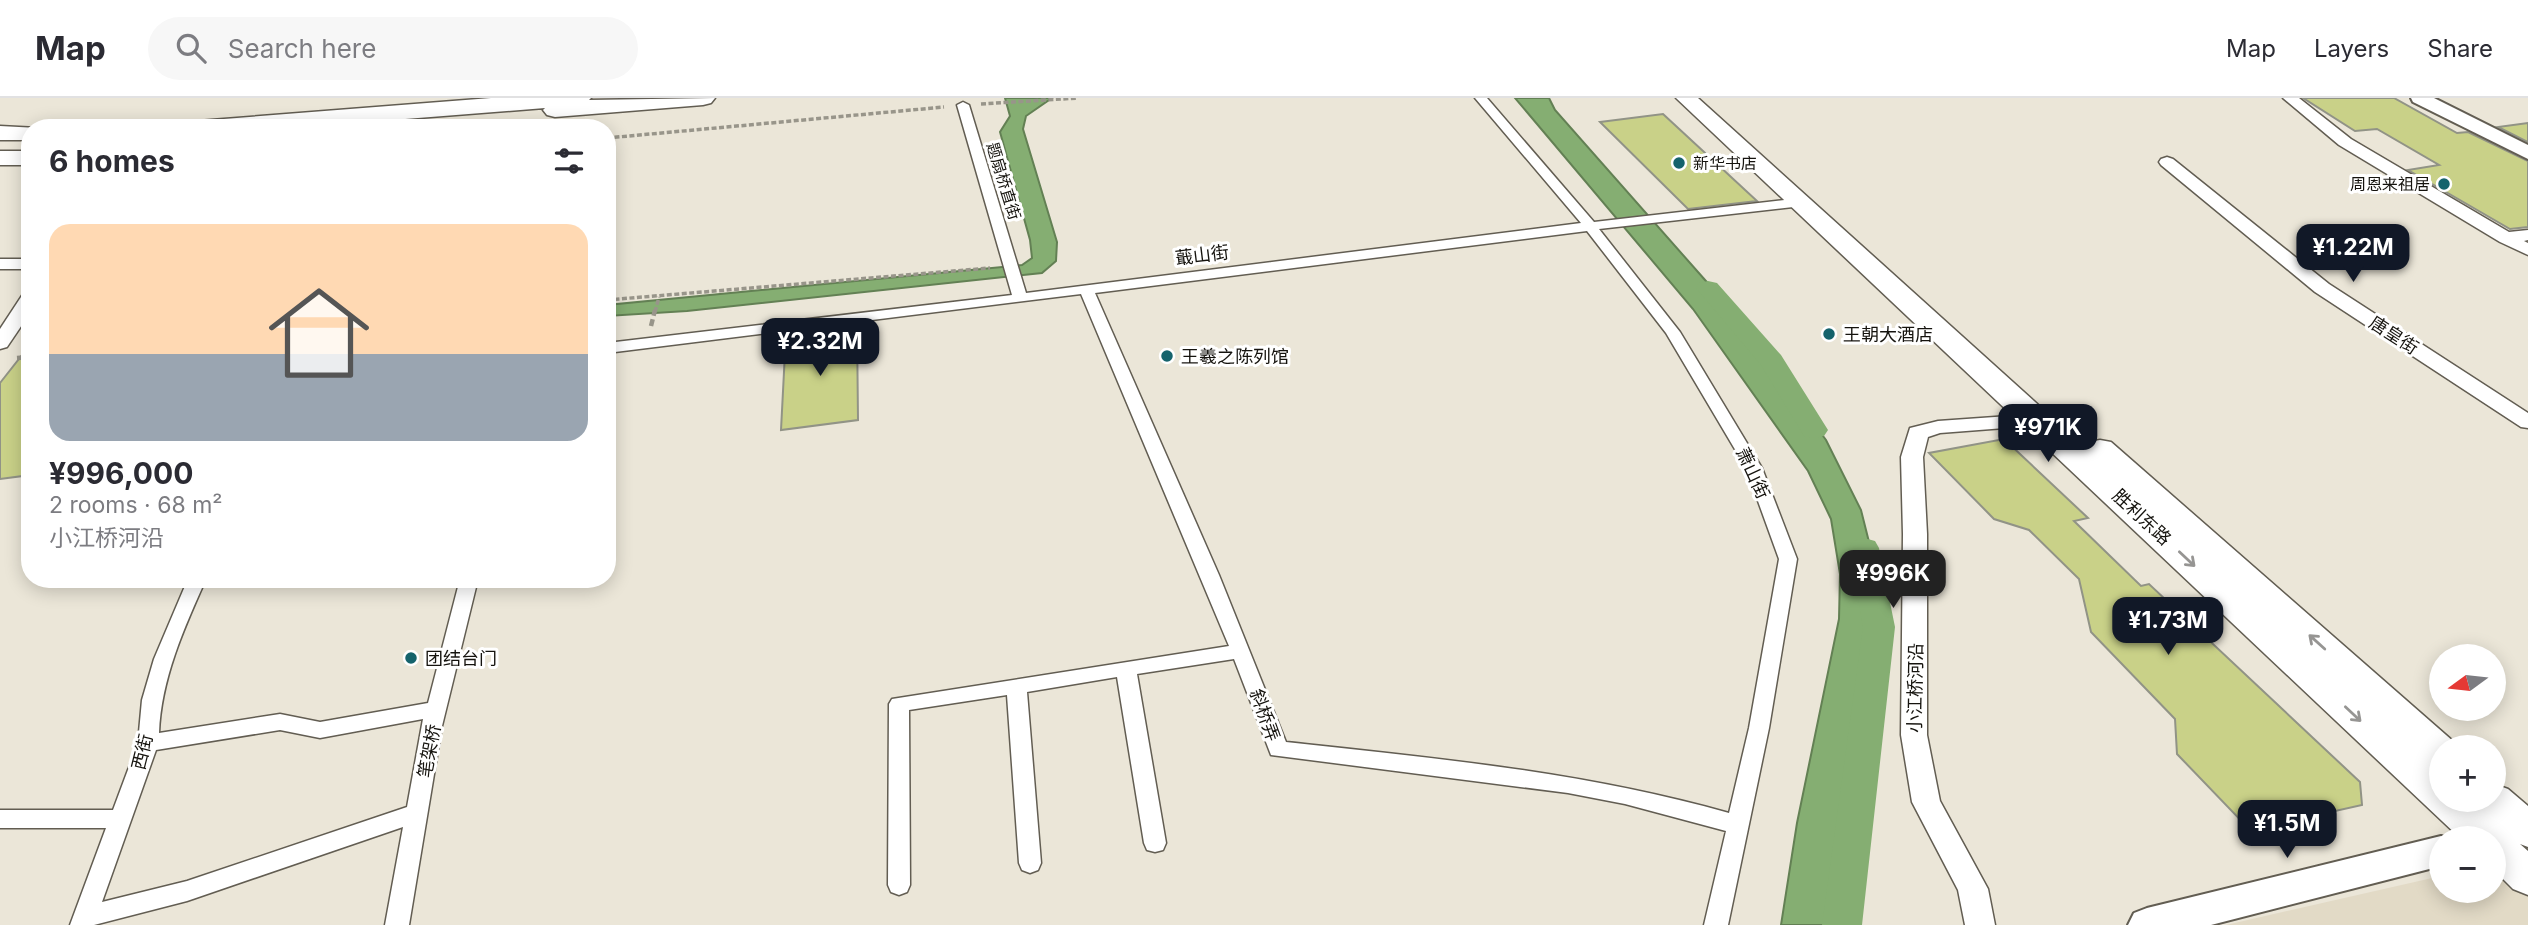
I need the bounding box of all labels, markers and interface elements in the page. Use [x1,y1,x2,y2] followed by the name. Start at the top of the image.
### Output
[148,17,638,80] search box
[35,28,106,68] text: Map
[172,29,210,67] icon: search
[228,33,376,64] text: Search here
[2226,34,2276,63] text: Map
[2314,34,2389,63] text: Layers
[2427,34,2493,63] text: Share
[983,140,1025,222] street label: 题扇桥直街
[550,142,588,180] icon: filters
[49,143,175,179] text: 6 homes
[1693,153,1757,173] place label: 新华书店
[1671,155,1687,171] marker: 新华书店
[2350,174,2430,194] place label: 周恩来祖居
[2436,176,2452,192] marker: 周恩来祖居
[2296,225,2410,284] pin: ¥1.22M
[2312,233,2394,261] text: ¥1.22M
[1174,241,1230,269] street label: 蕺山街
[256,270,382,396] icon: home
[2366,311,2422,359] street label: 唐皇街
[763,318,877,378] pin: ¥2.32M
[1843,324,1933,345] place label: 王朝大酒店
[1821,326,1837,342] marker: 王朝大酒店
[777,327,863,355] text: ¥2.32M
[1181,346,1289,367] place label: 王羲之陈列馆
[1159,348,1175,364] marker: 王羲之陈列馆
[1999,404,2097,464] pin: ¥971K
[2014,413,2082,441] text: ¥971K
[1732,444,1774,502] street label: 萧山街
[49,455,194,491] text: ¥996,000
[2109,485,2175,549] street label: 胜利东路
[49,491,222,519] text: 2 rooms · 68 m²
[49,524,164,552] text: 小江桥河沿
[1844,550,1942,610] pin: ¥996K
[2178,551,2196,567] one-way arrow
[1856,559,1930,587] text: ¥996K
[2111,598,2225,657] pin: ¥1.73M
[2128,606,2208,634] text: ¥1.73M
[2309,634,2326,651] one-way arrow
[1904,643,1926,733] street label: 小江桥河沿
[2429,644,2506,721] north arrow
[2429,644,2506,903] map controls
[425,648,497,669] place label: 团结台门
[403,650,419,666] marker: 团结台门
[1246,686,1284,744] street label: 斜桥弄
[2345,706,2362,723] one-way arrow
[414,722,444,780] street label: 笔架桥
[127,732,157,772] street label: 西街
[2429,735,2506,812] button: +
[2238,800,2336,860] pin: ¥1.5M
[2254,809,2320,837] text: ¥1.5M
[2429,826,2506,903] button: −

